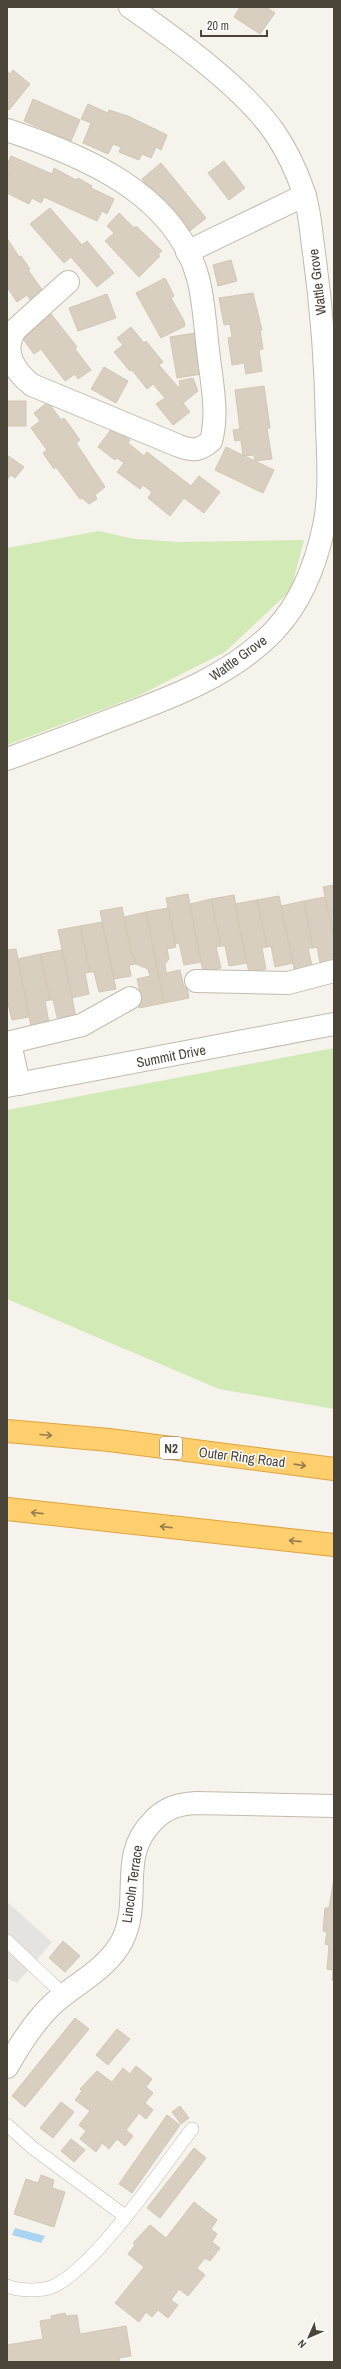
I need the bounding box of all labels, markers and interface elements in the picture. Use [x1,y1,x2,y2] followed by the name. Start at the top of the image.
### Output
[201,12,267,38] scale bar
[207,18,229,34] text: 20 m
[304,248,330,316] street label: Wattle Grove
[206,631,270,685] street label: Wattle Grove
[135,1040,207,1072] street label: Summit Drive
[39,1431,52,1438] one-way arrow
[160,1437,182,1459] road number: N2
[198,1443,286,1471] street label: Outer Ring Road
[293,1461,306,1469] one-way arrow
[31,1509,44,1516] one-way arrow
[160,1523,173,1531] one-way arrow
[289,1537,302,1545] one-way arrow
[118,1844,146,1924] street label: Lincoln Terrace
[289,2317,329,2357] north arrow
[295,2337,309,2351] text: N

